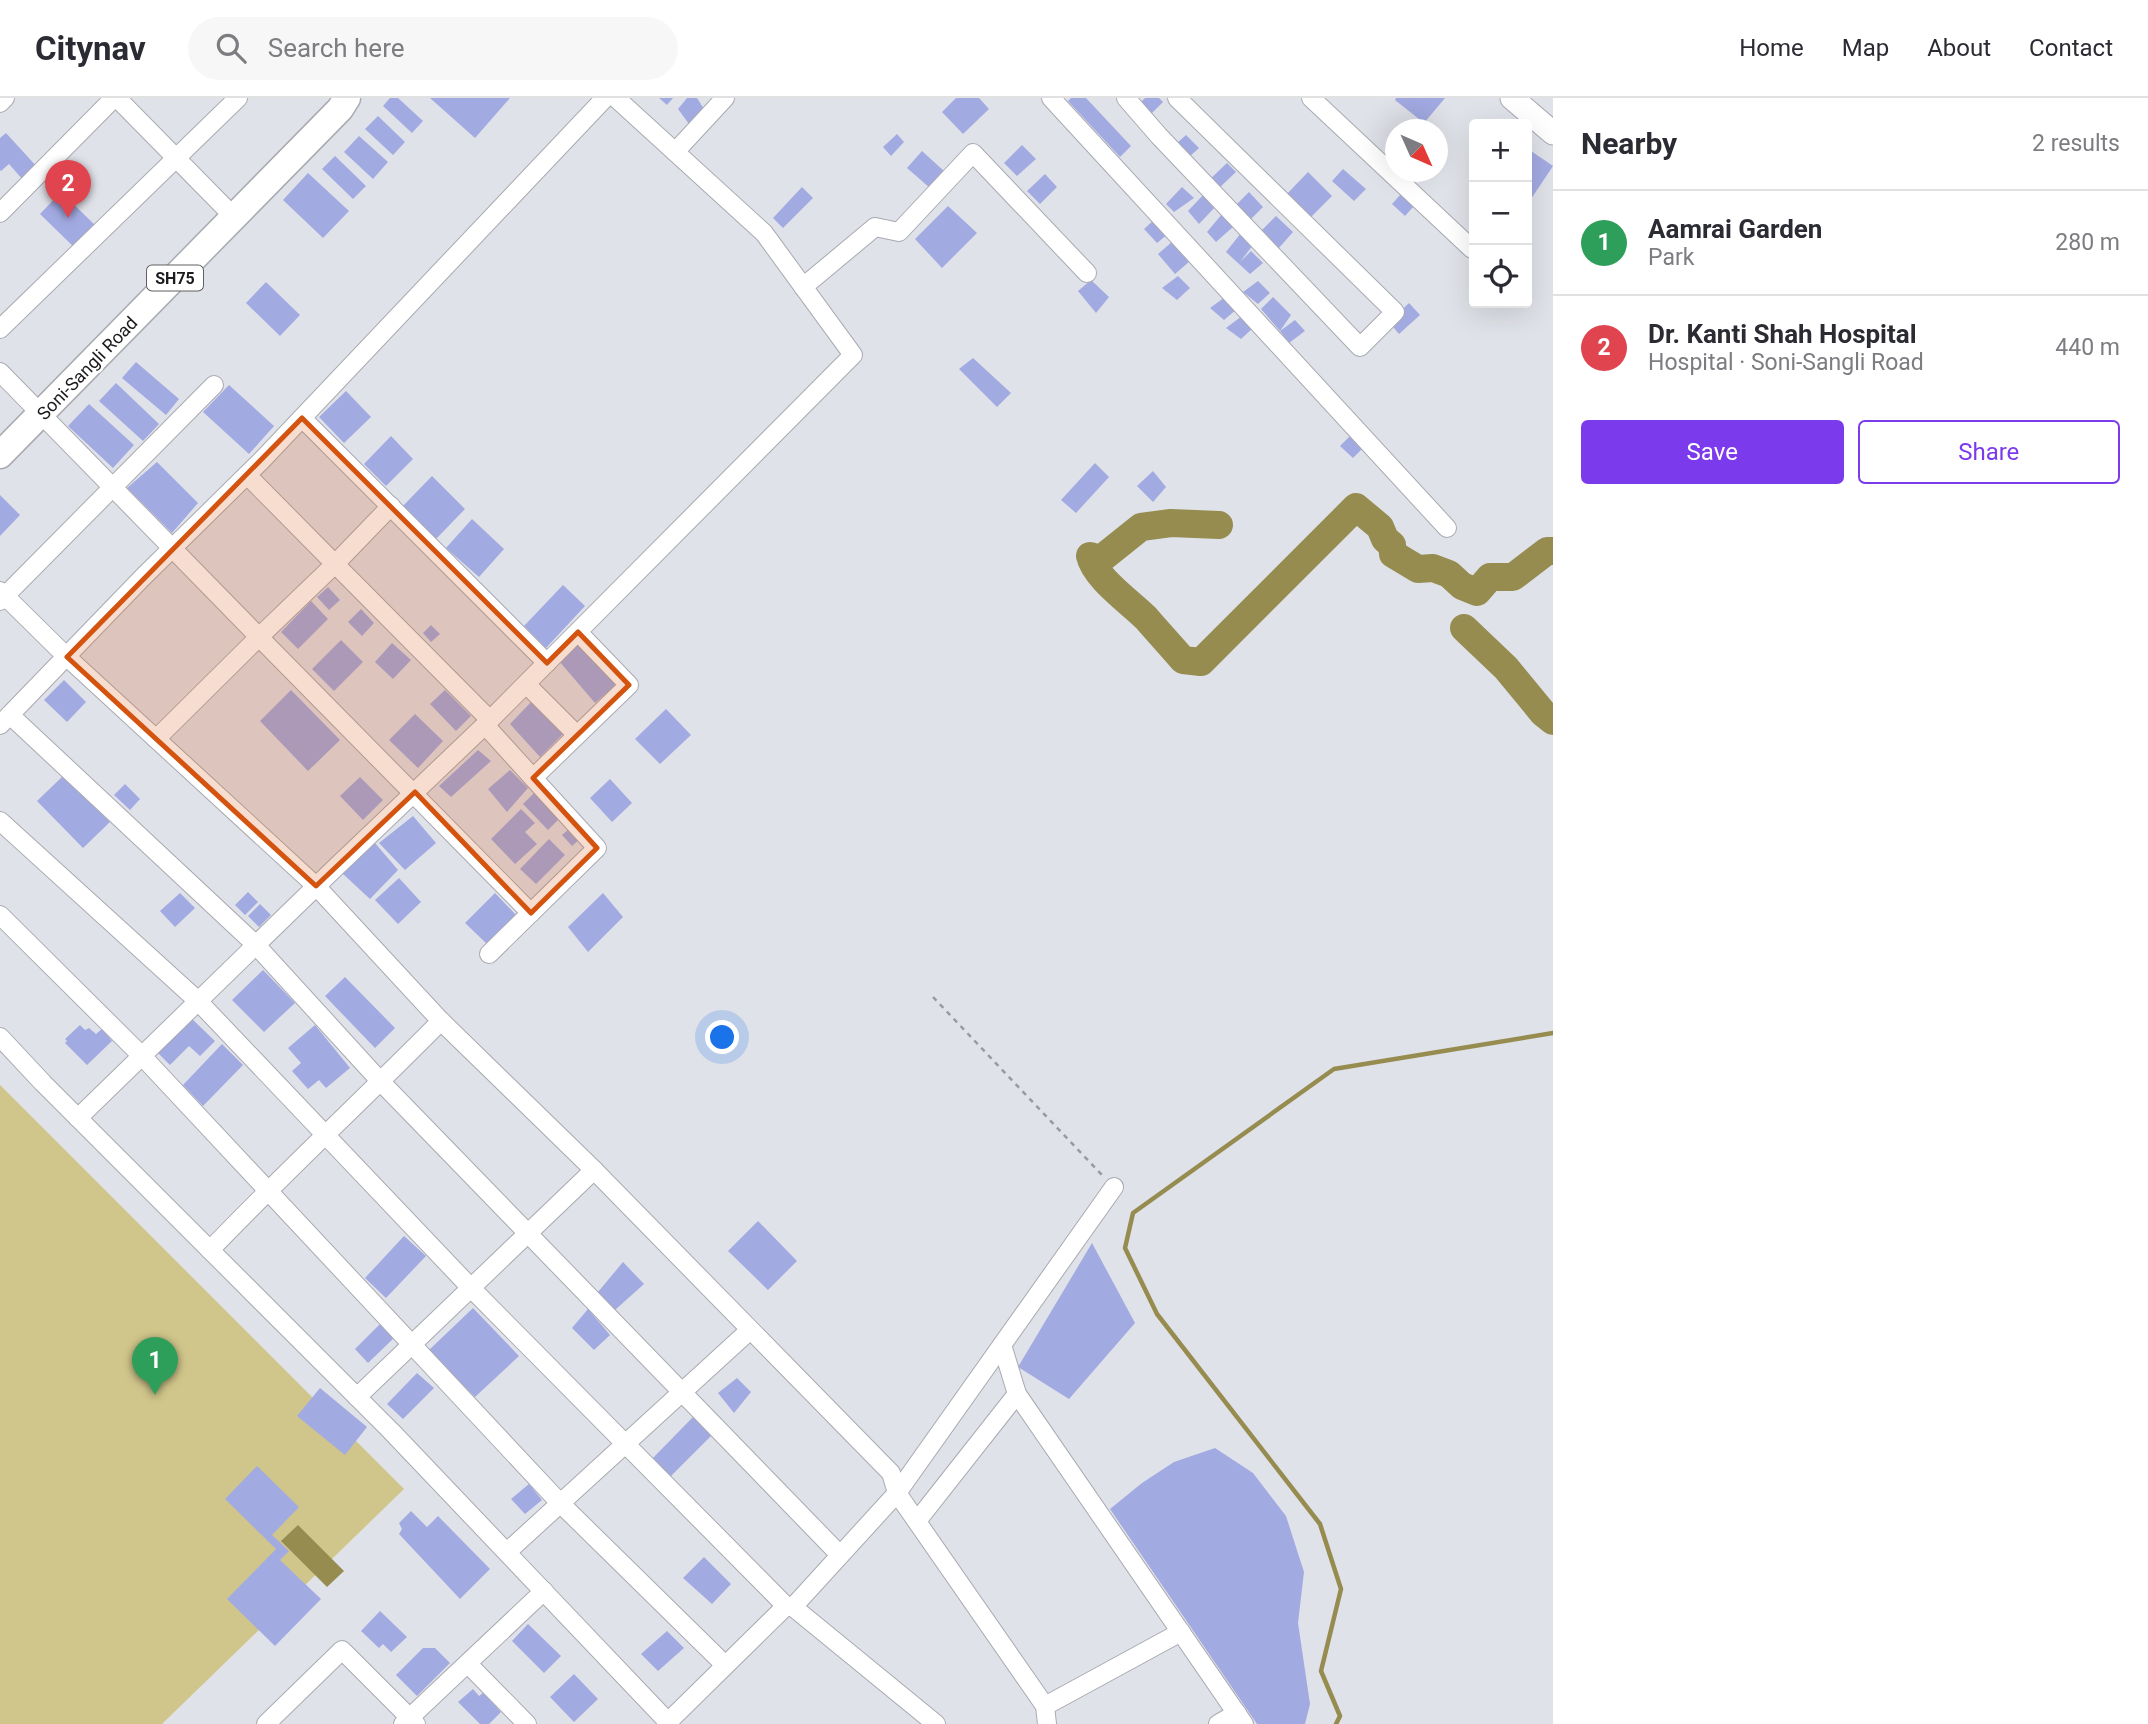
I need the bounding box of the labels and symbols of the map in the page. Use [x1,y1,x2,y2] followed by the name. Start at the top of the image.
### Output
[1385,119,1448,182] north arrow
[45,160,91,218] pin: 2
[147,266,203,290] road number: SH75
[32,312,142,424] street label: Soni-Sangli Road
[705,1020,739,1054] your location
[132,1337,178,1395] pin: 1

